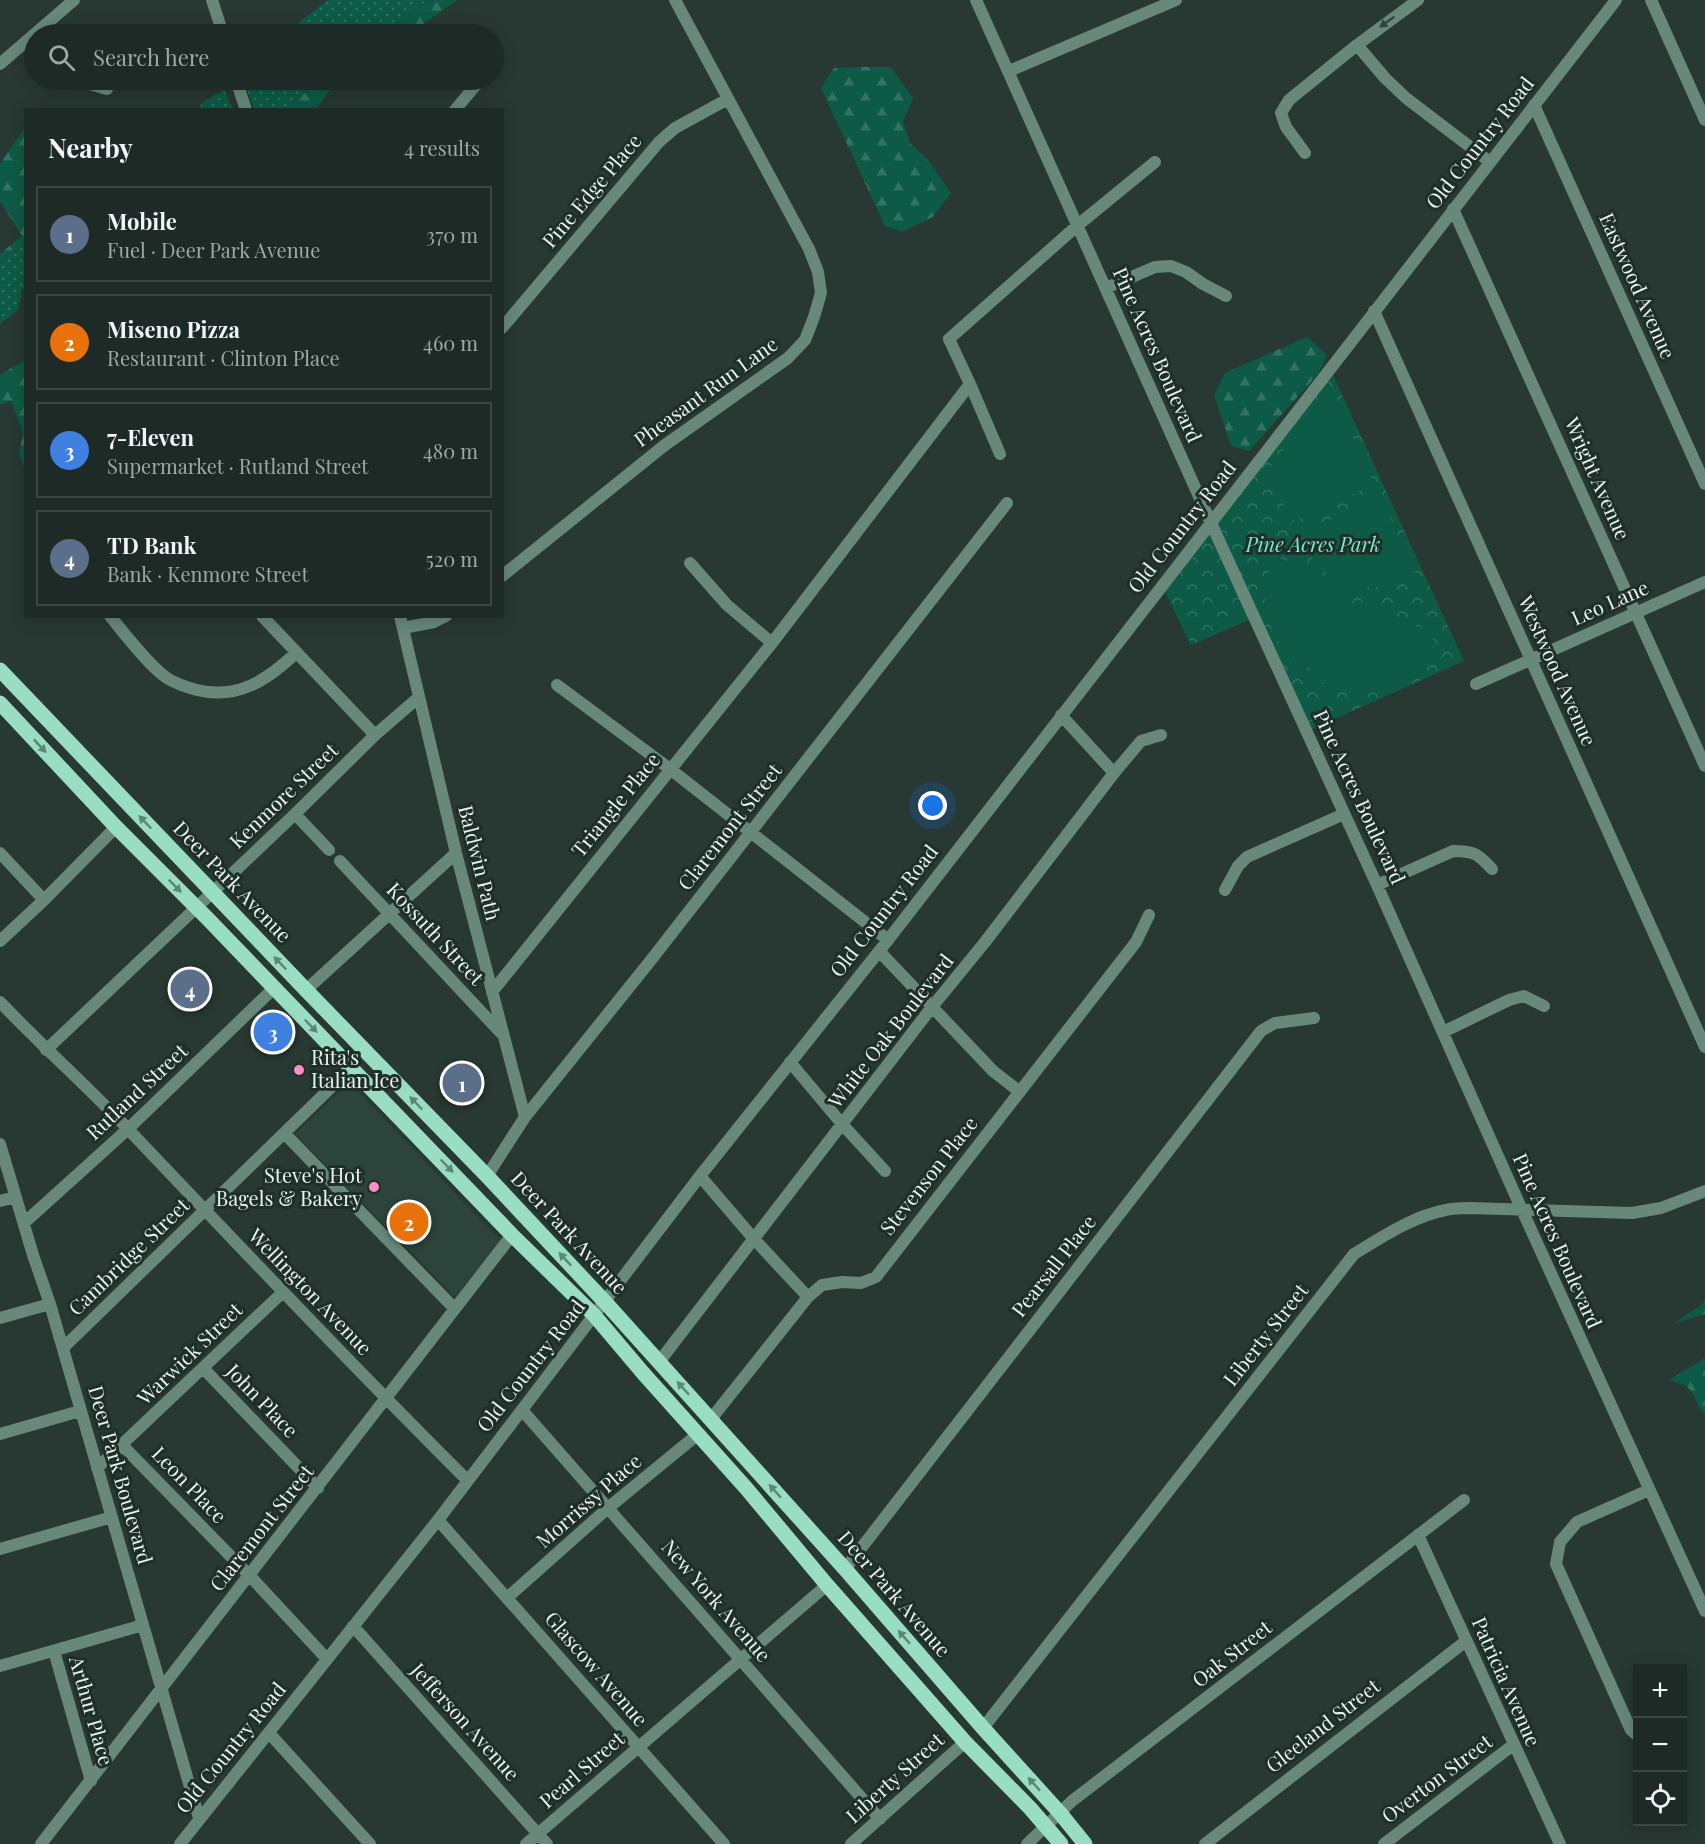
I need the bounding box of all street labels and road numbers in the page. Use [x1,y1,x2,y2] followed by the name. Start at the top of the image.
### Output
[1419,70,1539,214] street label: Old Country Road
[535,127,646,253] street label: Pine Edge Place
[1594,208,1683,363] street label: Eastwood Avenue
[1108,263,1209,447] street label: Pine Acres Boulevard
[628,330,782,452] street label: Pheasant Run Lane
[1559,412,1637,544] street label: Wright Avenue
[1121,454,1241,598] street label: Old Country Road
[1567,573,1652,631] street label: Leo Lane
[1513,590,1604,750] street label: Westwood Avenue
[1308,705,1413,888] street label: Pine Acres Boulevard
[223,736,344,854] street label: Kenmore Street
[564,746,665,862] street label: Triangle Place
[671,756,787,895] street label: Claremont Street
[453,802,508,923] street label: Baldwin Path
[168,814,298,948] street label: Deer Park Avenue
[823,838,943,982] street label: Old Country Road
[382,876,491,991] street label: Kossuth Street
[820,947,959,1113] street label: White Oak Boulevard
[79,1036,193,1145] street label: Rutland Street
[873,1110,983,1240] street label: Stevenson Place
[1508,1149,1609,1333] street label: Pine Acres Boulevard
[506,1165,634,1299] street label: Deer Park Avenue
[62,1191,195,1321] street label: Cambridge Street
[1004,1208,1101,1322] street label: Pearsall Place
[243,1221,379,1360] street label: Wellington Avenue
[1216,1276,1314,1391] street label: Liberty Street
[470,1293,590,1437] street label: Old Country Road
[130,1295,248,1411] street label: Warwick Street
[220,1357,305,1443] street label: John Place
[83,1382,160,1567] street label: Deer Park Boulevard
[147,1440,233,1528] street label: Leon Place
[530,1447,646,1553] street label: Morrissy Place
[203,1457,319,1596] street label: Claremont Street
[833,1524,958,1662] street label: Deer Park Avenue
[656,1533,778,1667] street label: New York Avenue
[540,1605,655,1731] street label: Glascow Avenue
[1467,1612,1548,1750] street label: Patricia Avenue
[1186,1613,1277,1692] street label: Oak Street
[64,1652,121,1768] street label: Arthur Place
[405,1655,526,1786] street label: Jefferson Avenue
[1260,1671,1385,1778] street label: Gleeland Street
[169,1676,291,1818] street label: Old Country Road
[533,1724,630,1813] street label: Pearl Street
[839,1725,949,1828] street label: Liberty Street
[1375,1727,1498,1828] street label: Overton Street

